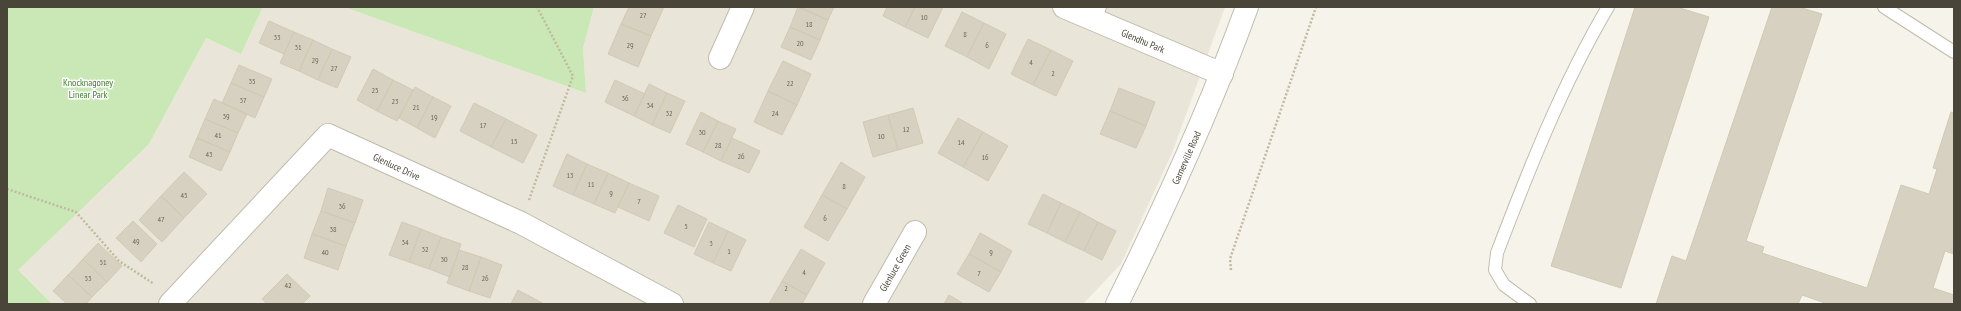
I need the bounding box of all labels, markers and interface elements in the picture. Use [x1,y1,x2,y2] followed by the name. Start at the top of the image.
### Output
[639,10,647,20] house number: 27
[920,12,928,22] house number: 10
[805,19,813,29] house number: 18
[1119,26,1167,56] street label: Glendhu Park
[963,29,967,39] house number: 8
[273,32,281,42] house number: 33
[796,38,804,48] house number: 20
[626,40,634,50] house number: 29
[985,40,989,50] house number: 6
[294,42,302,52] house number: 31
[311,55,319,65] house number: 29
[1029,57,1033,67] house number: 4
[330,63,338,73] house number: 27
[1051,68,1055,78] house number: 2
[63,76,113,101] park label: Knocknagoney Linear Park
[248,76,256,86] house number: 35
[786,78,794,88] house number: 22
[371,85,379,95] house number: 25
[621,93,629,103] house number: 36
[239,95,247,105] house number: 37
[391,96,399,106] house number: 23
[646,100,654,110] house number: 34
[412,102,420,112] house number: 21
[665,108,673,118] house number: 32
[771,108,779,118] house number: 24
[222,111,230,121] house number: 39
[430,112,438,122] house number: 19
[479,120,487,130] house number: 17
[902,124,910,134] house number: 12
[698,127,706,137] house number: 30
[1169,129,1204,186] street label: Garnerville Road
[214,130,222,140] house number: 41
[877,131,885,141] house number: 10
[510,136,518,146] house number: 15
[957,137,965,147] house number: 14
[714,140,722,150] house number: 28
[205,149,213,159] house number: 43
[371,150,422,183] street label: Glenluce Drive
[737,151,745,161] house number: 26
[981,152,989,162] house number: 16
[566,170,574,180] house number: 13
[587,179,595,189] house number: 11
[842,181,846,191] house number: 8
[609,188,613,198] house number: 9
[180,190,188,200] house number: 45
[637,196,641,206] house number: 7
[338,201,346,211] house number: 36
[823,213,827,223] house number: 6
[157,214,165,224] house number: 47
[684,221,688,231] house number: 5
[329,224,337,234] house number: 38
[132,236,140,246] house number: 49
[401,237,409,247] house number: 34
[709,238,713,248] house number: 3
[877,242,914,294] street label: Glenluce Green
[421,244,429,254] house number: 32
[727,246,731,256] house number: 1
[321,247,329,257] house number: 40
[989,247,993,257] house number: 9
[440,254,448,264] house number: 30
[99,257,107,267] house number: 51
[461,262,469,272] house number: 28
[802,267,806,277] house number: 4
[977,268,981,278] house number: 7
[84,273,92,283] house number: 53
[481,273,489,283] house number: 26
[284,280,292,290] house number: 42
[784,283,788,293] house number: 2

